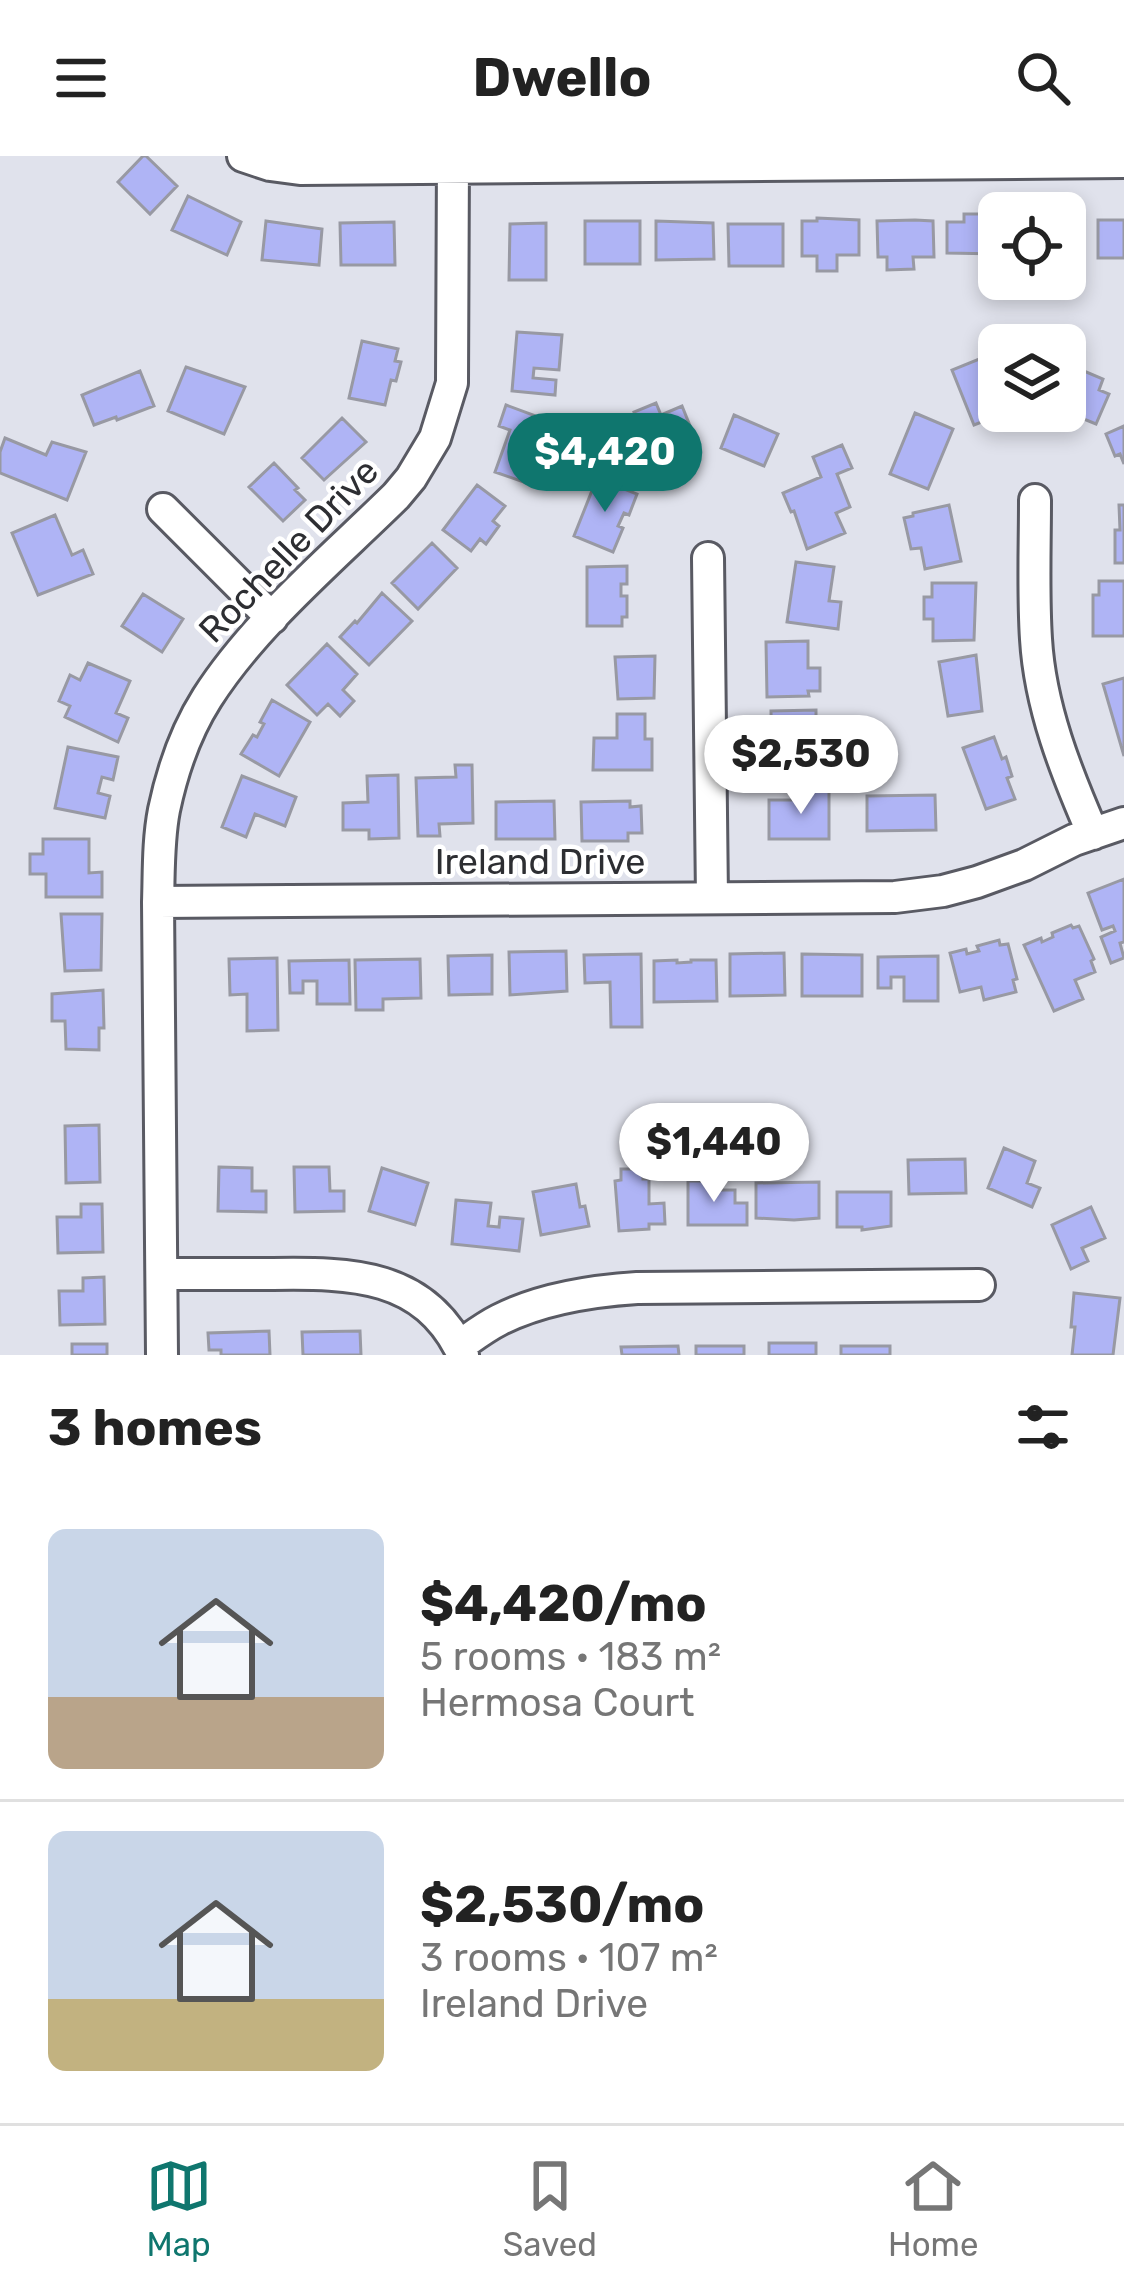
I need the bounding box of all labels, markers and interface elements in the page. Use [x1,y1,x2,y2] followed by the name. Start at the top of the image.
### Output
[48,45,114,111] icon: menu
[1010,45,1076,111] icon: search
[472,46,652,110] text: Dwello
[978,192,1086,432] map controls
[978,192,1086,300] button: locate
[978,324,1086,432] button: layers
[507,413,703,515] pin: $4,420
[534,429,676,475] text: $4,420
[190,449,387,651] street label: Rochelle Drive
[703,715,899,817] pin: $2,530
[731,731,871,777] text: $2,530
[435,840,645,883] street label: Ireland Drive
[616,1103,812,1205] pin: $1,440
[646,1119,782,1165] text: $1,440
[1010,1394,1076,1460] icon: filters
[48,1397,262,1458] text: 3 homes
[420,1573,707,1634] text: $4,420/mo
[144,1577,288,1721] icon: home
[420,1634,721,1680] text: 5 rooms · 183 m²
[420,1680,694,1726] text: Hermosa Court
[420,1874,704,1935] text: $2,530/mo
[144,1879,288,2023] icon: home
[420,1935,718,1981] text: 3 rooms · 107 m²
[420,1981,648,2027] text: Ireland Drive
[146,2153,212,2264] tab: Map
[503,2153,597,2264] tab: Saved
[888,2153,978,2264] tab: Home

